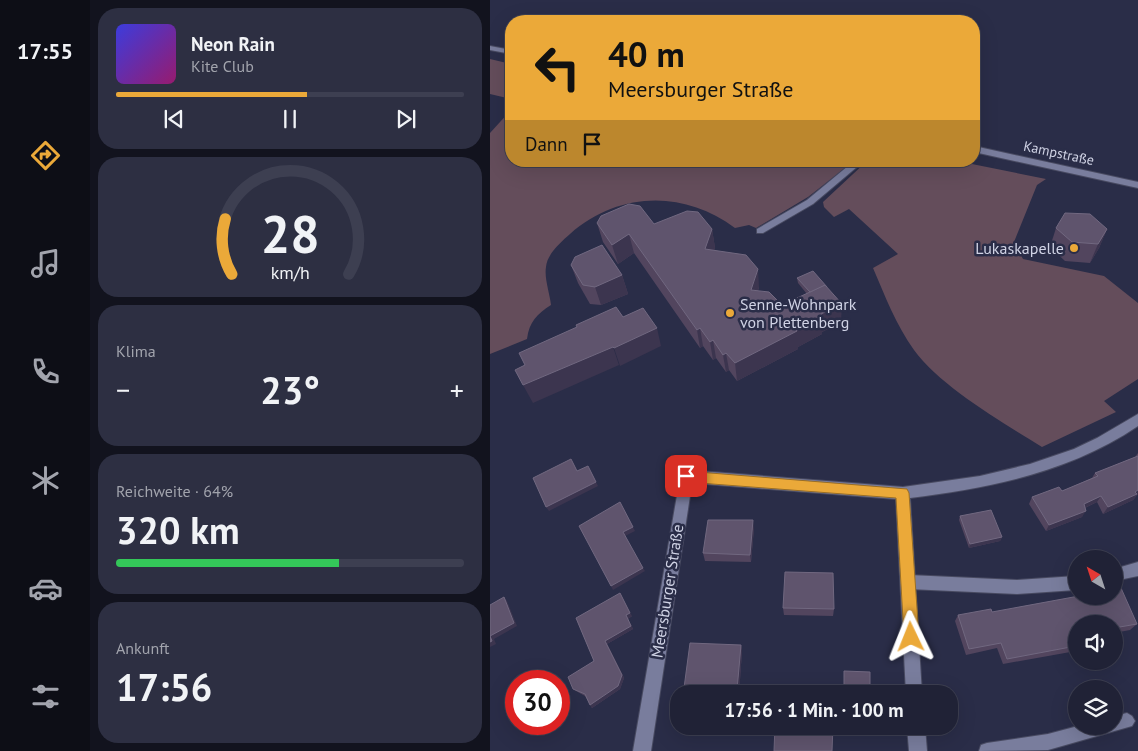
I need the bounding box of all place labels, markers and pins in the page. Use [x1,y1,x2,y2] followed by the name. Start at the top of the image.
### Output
[975,238,1064,258] place label: Lukaskapelle
[1068,242,1080,254] marker: Lukaskapelle
[740,294,857,332] place label: Senne-Wohnpark von Plettenberg
[724,307,736,319] marker: Senne-Wohnpark von Plettenberg
[665,455,707,497] pin

